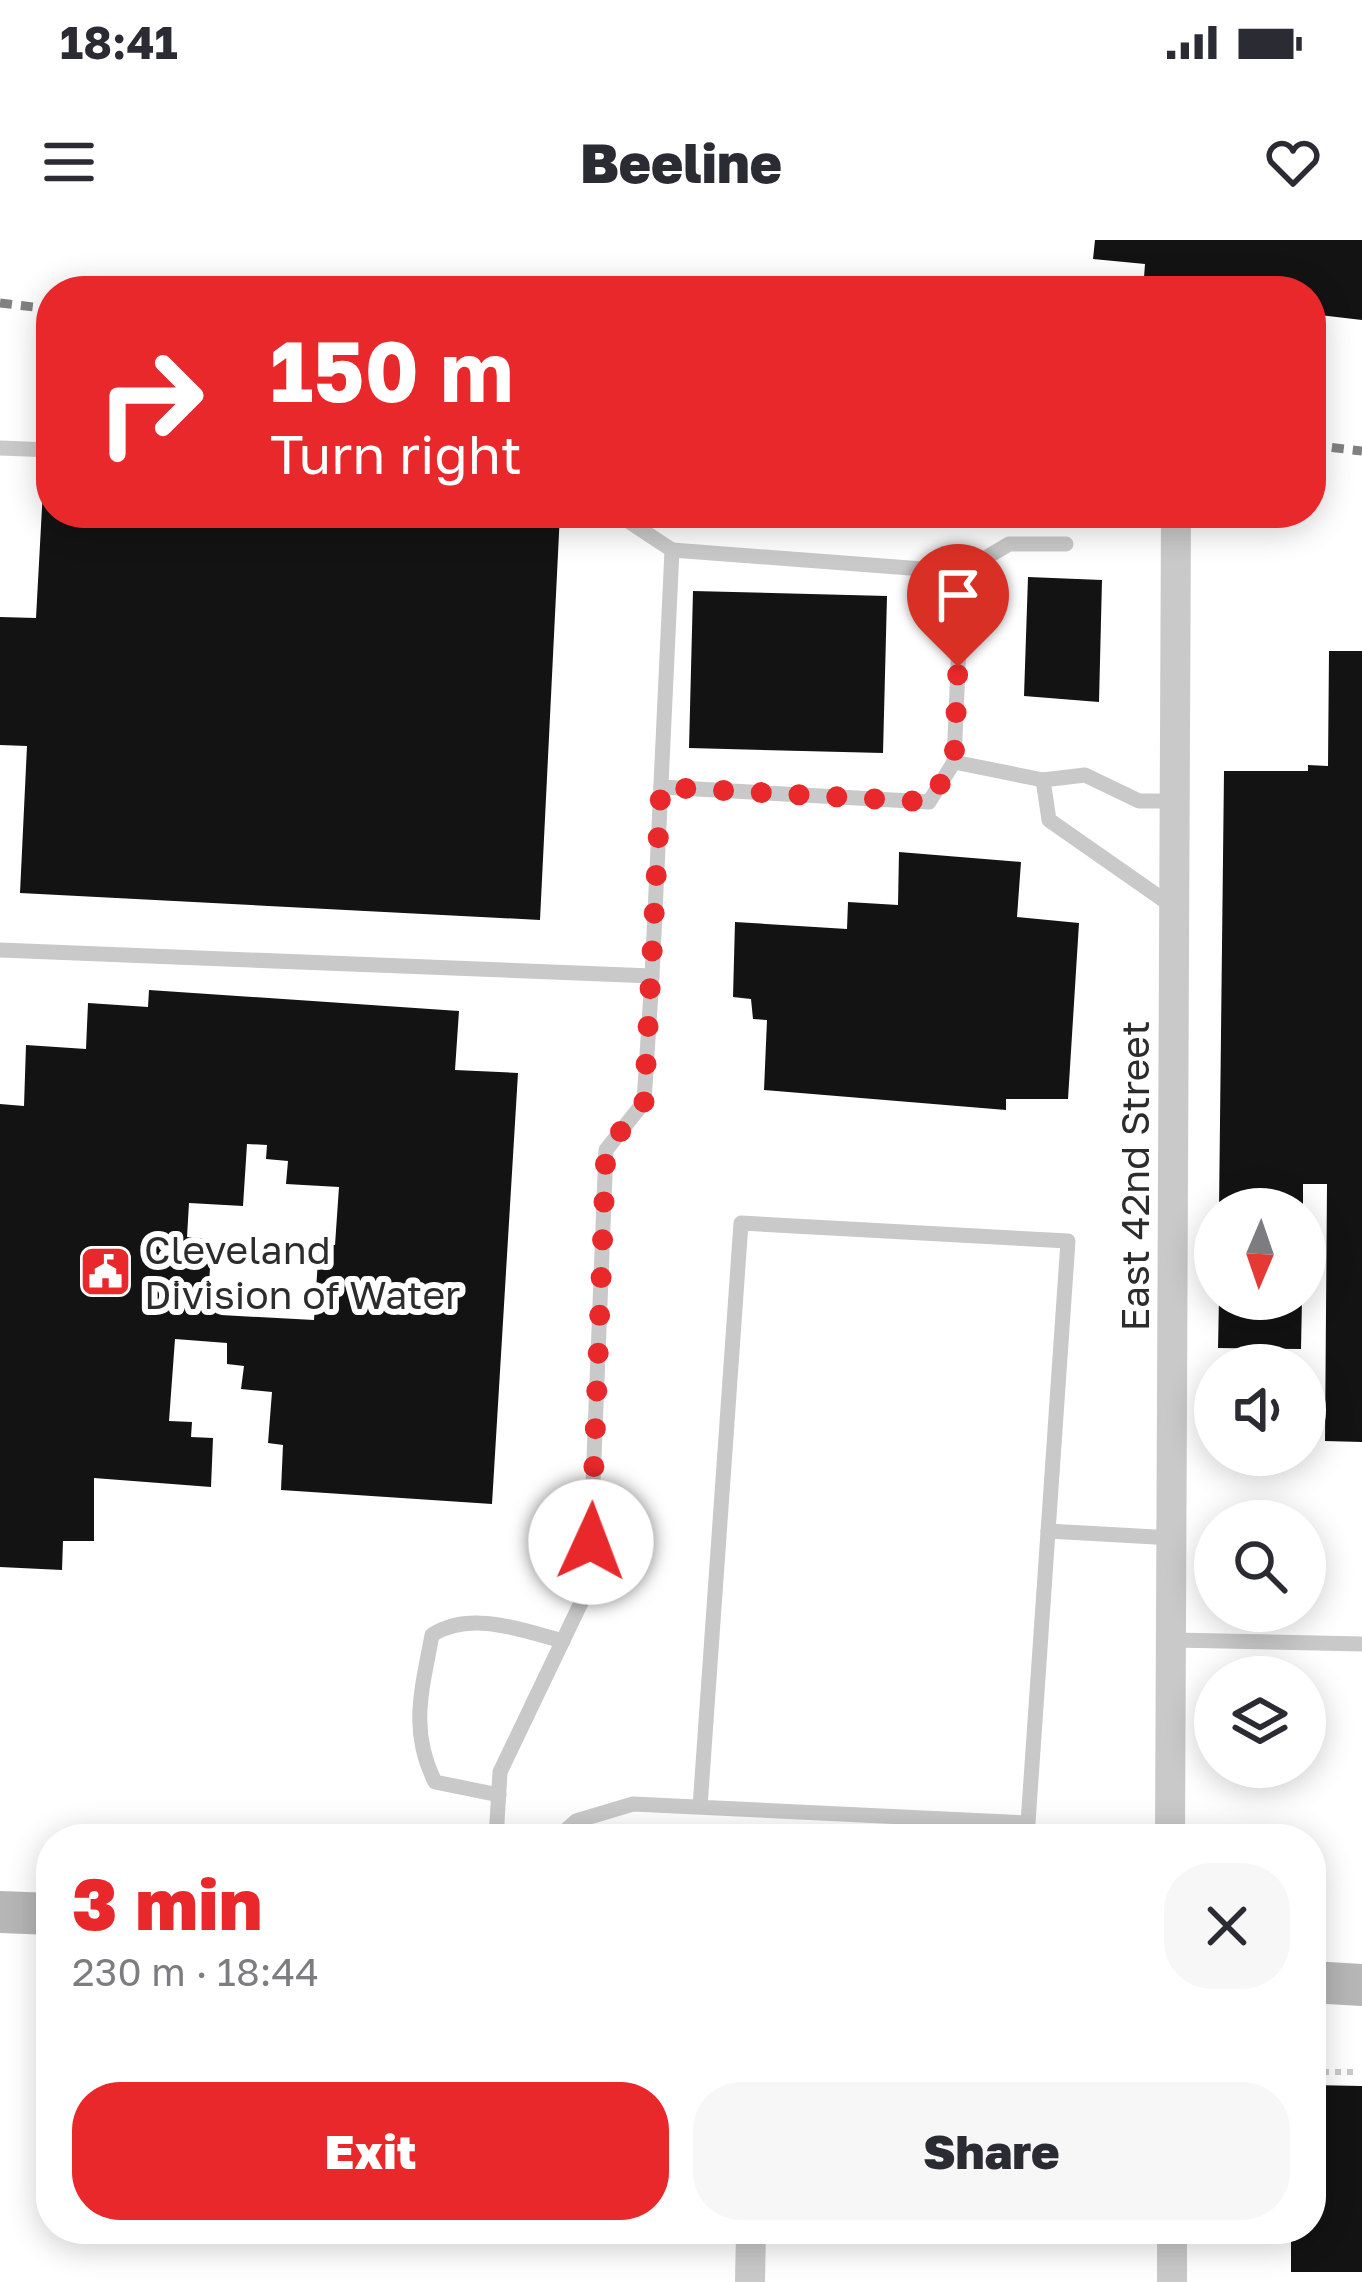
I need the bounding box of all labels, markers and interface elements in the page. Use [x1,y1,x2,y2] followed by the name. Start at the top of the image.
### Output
[60,15,178,69] text: 18:41
[36,129,102,195] icon: menu
[1260,129,1326,195] icon: heart
[580,130,782,195] text: Beeline
[270,320,514,420] text: 150 m
[72,324,228,480] icon: right
[270,421,522,486] text: Turn right
[907,544,1009,667] pin
[925,562,991,628] icon: arrive
[1111,1020,1158,1332] street label: East 42nd Street
[1194,1188,1326,1320] north arrow
[1194,1188,1326,1788] map controls
[144,1226,460,1318] place label: Cleveland Division of Water
[77,1244,133,1300] public building icon: Cleveland Division of Water
[1194,1344,1326,1476] button: sound
[528,1479,654,1605] position arrow
[1194,1500,1326,1632] button: search
[1194,1656,1326,1788] button: layers
[72,1859,262,1946] text: 3 min
[1164,1863,1290,1989] button: close
[72,1948,319,1995] text: 230 m · 18:44
[72,2082,669,2220] button: Exit
[693,2082,1290,2220] button: Share

